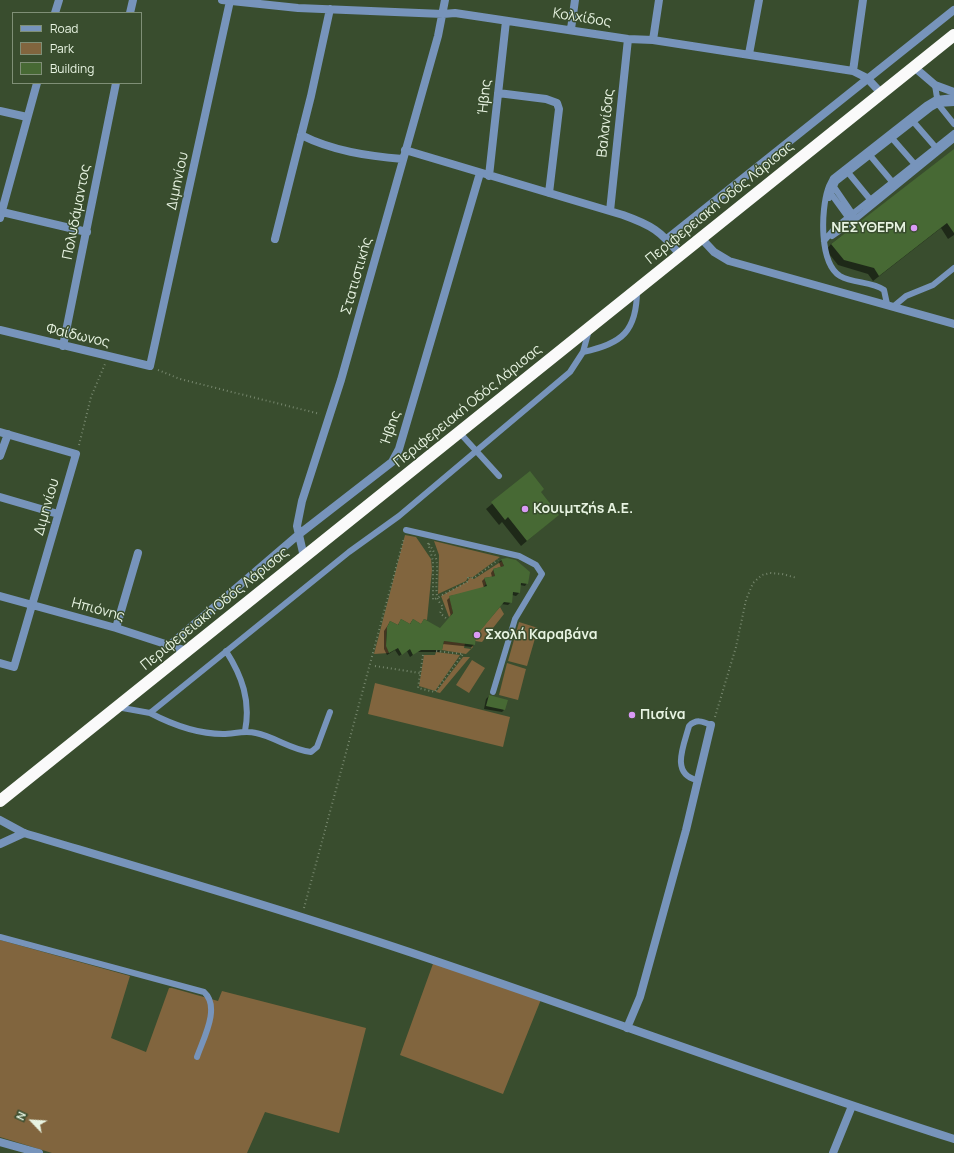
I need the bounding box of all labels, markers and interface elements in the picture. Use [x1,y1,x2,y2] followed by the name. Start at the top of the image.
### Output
[551,5,613,31] street label: Κολχίδος
[12,12,142,84] legend
[50,20,78,37] text: Road
[50,40,74,57] text: Park
[50,60,94,77] text: Building
[475,79,495,115] street label: Ήβης
[594,88,618,158] street label: Βαλανίδας
[643,138,797,268] street label: Περιφερειακή Οδός Λάρισας
[164,151,192,211] street label: Διμηνίου
[60,163,94,261] street label: Πολυδάμαντος
[831,220,906,236] place label: ΝΕΣΥΘΕΡΜ
[909,223,919,233] marker: ΝΕΣΥΘΕΡΜ
[338,235,376,317] street label: Στατιστικής
[45,321,111,351] street label: Φαίδωνος
[391,341,545,471] street label: Περιφερειακή Οδός Λάρισας
[377,409,405,447] street label: Ήβης
[31,476,63,538] street label: Διμηνίου
[533,501,633,517] place label: Κουιμτζήs Α.Ε.
[520,504,530,514] marker: Κουιμτζήs Α.Ε.
[138,544,292,674] street label: Περιφερειακή Οδός Λάρισας
[70,595,126,625] street label: Ηπιόνης
[485,627,598,643] place label: Σχολή Καραβάνα
[472,630,482,640] marker: Σχολή Καραβάνα
[640,707,685,723] place label: Πισίνα
[627,710,637,720] marker: Πισίνα
[12,1101,52,1141] north arrow
[12,1109,29,1122] text: N

